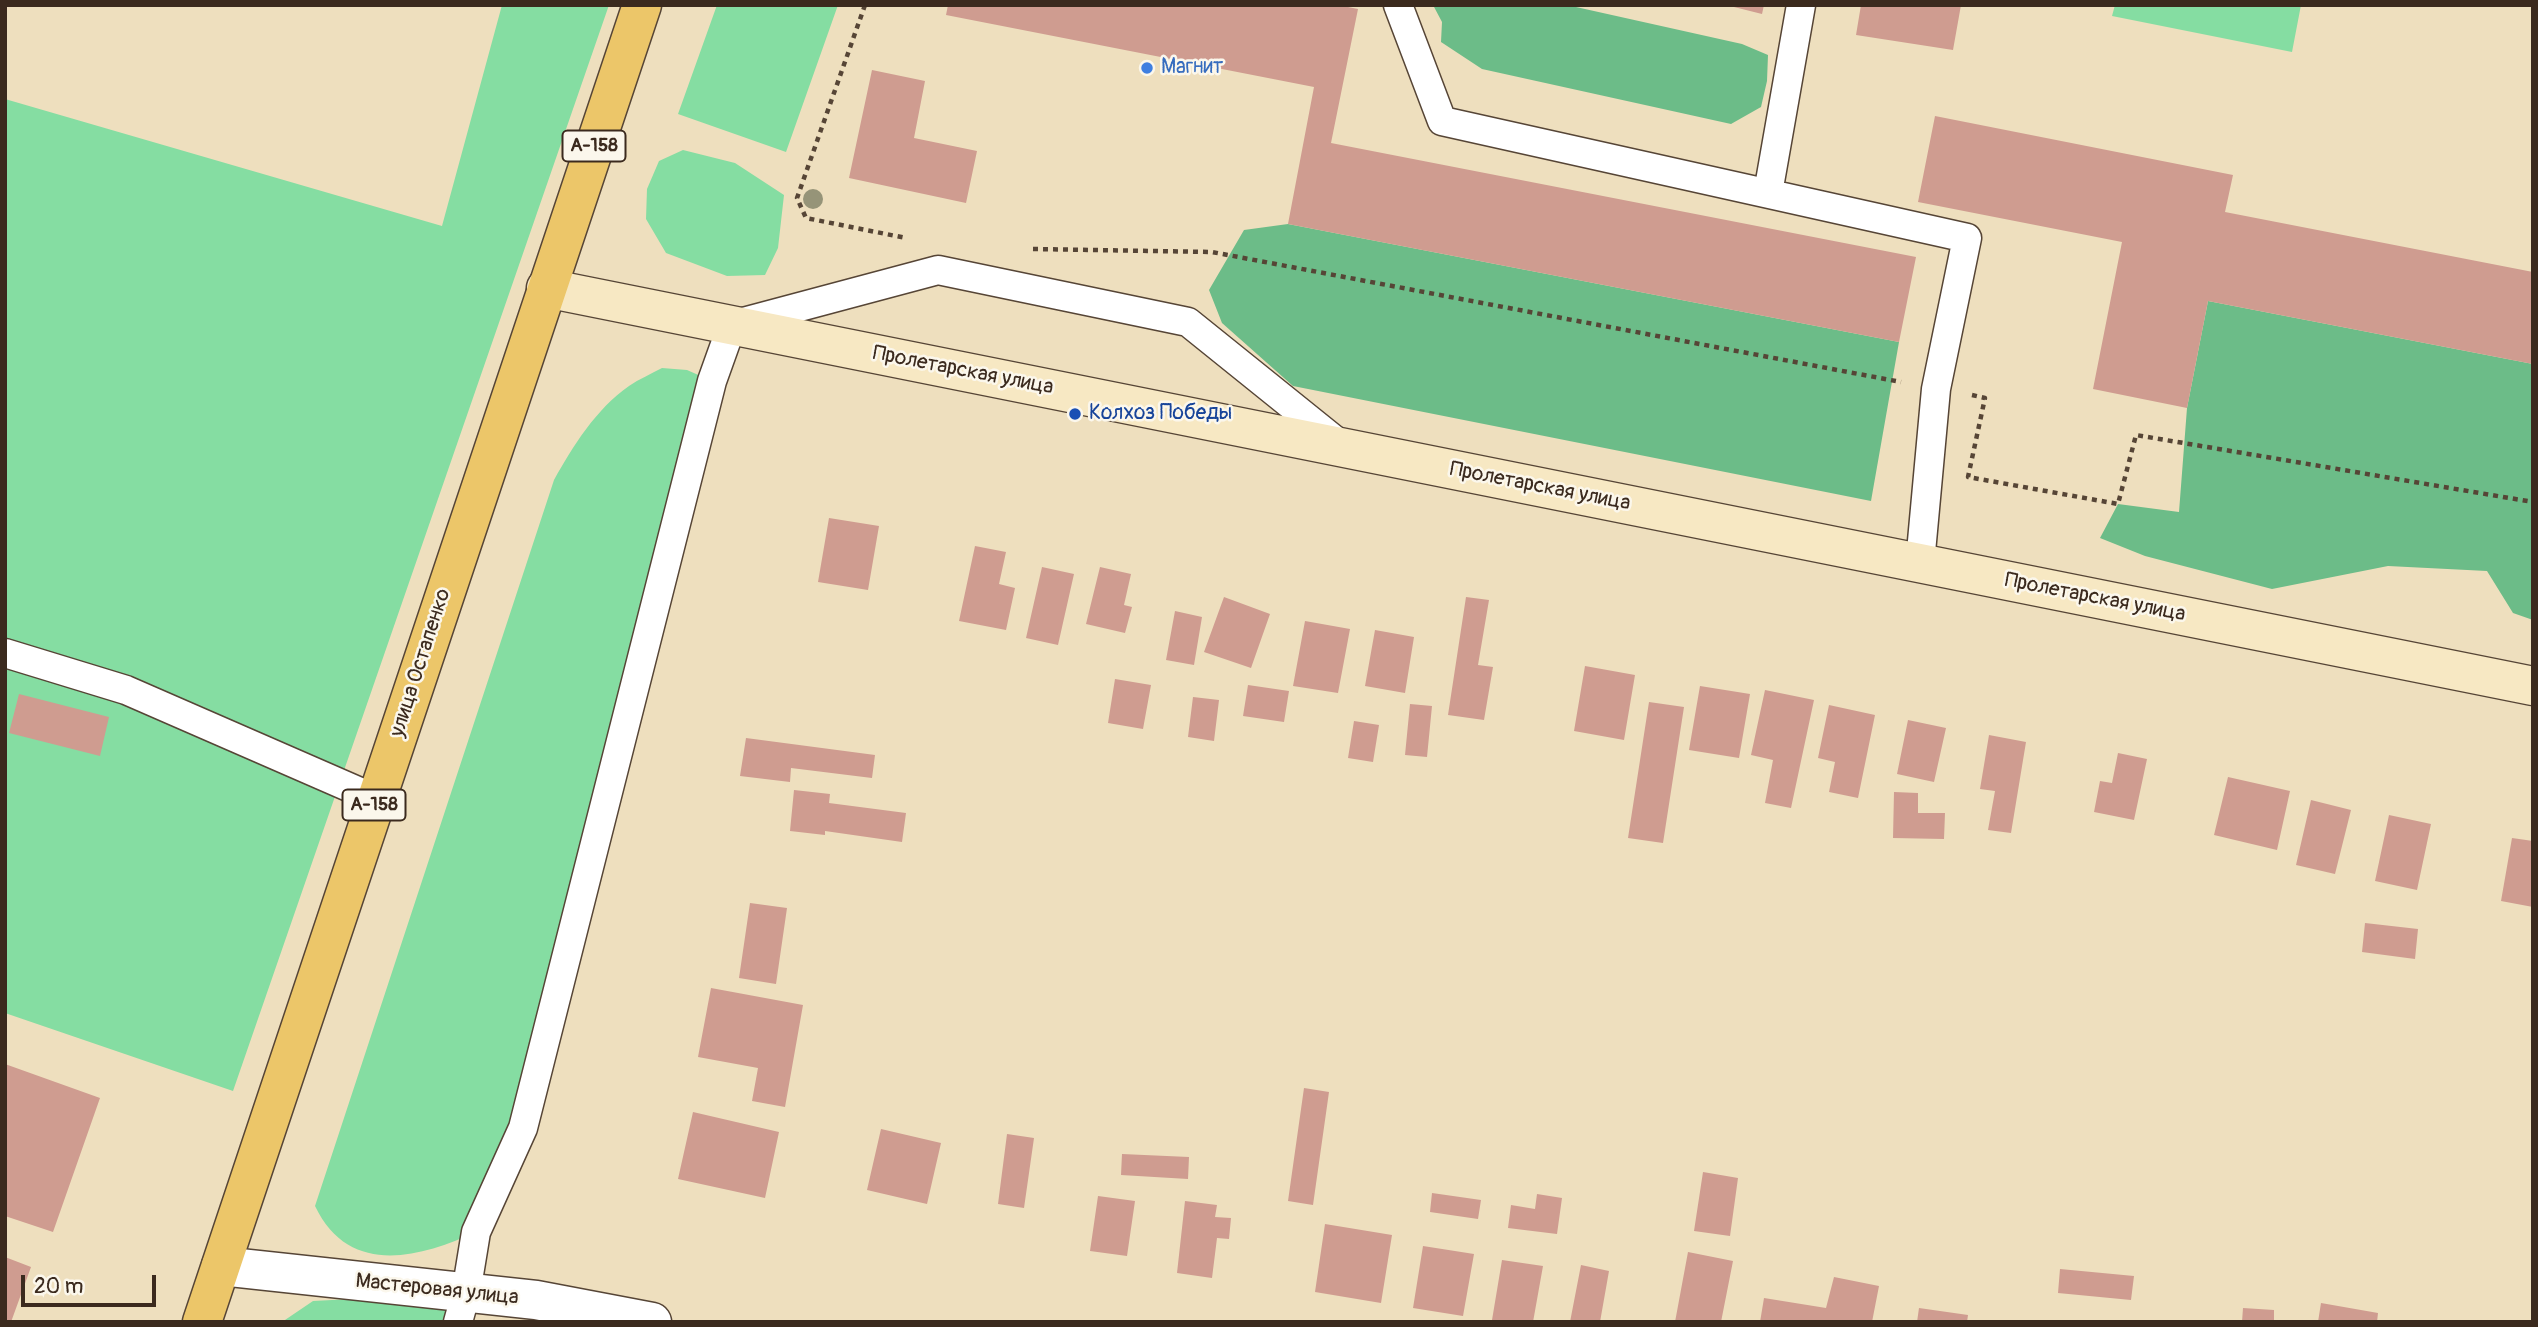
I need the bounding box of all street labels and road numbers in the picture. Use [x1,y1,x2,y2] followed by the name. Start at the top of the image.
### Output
[562,130,626,162] road number: А-158
[871,341,1055,401] street label: Пролетарская улица
[1448,457,1632,517] street label: Пролетарская улица
[2003,568,2187,628] street label: Пролетарская улица
[385,586,457,740] street label: улица Остапенко
[342,790,406,820] road number: А-158
[354,1269,520,1311] street label: Мастеровая улица

